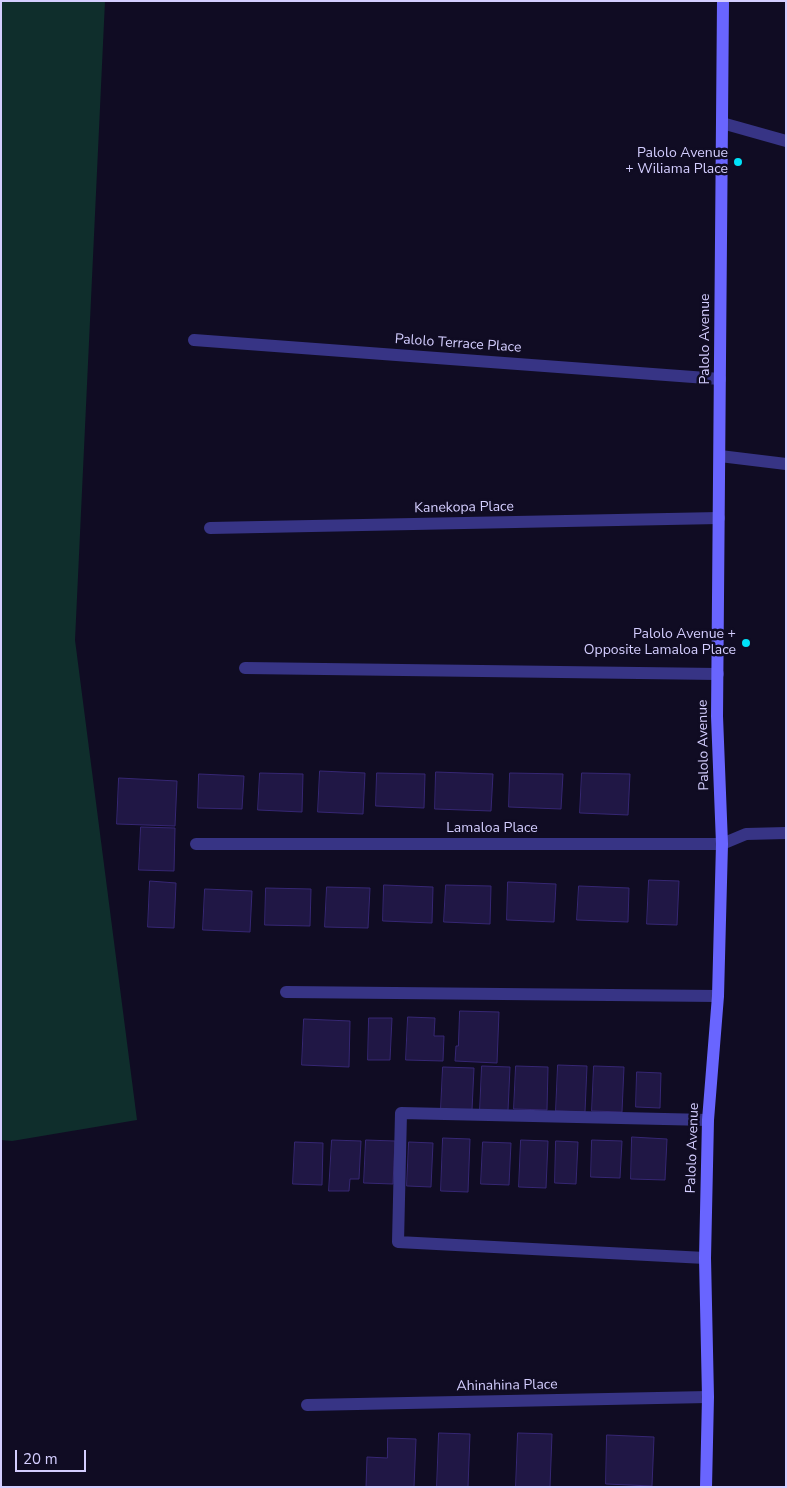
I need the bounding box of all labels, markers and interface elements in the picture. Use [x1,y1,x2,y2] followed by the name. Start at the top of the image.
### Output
[625,146,728,178] place label: Palolo Avenue + Wiliama Place
[732,156,744,168] marker: Palolo Avenue + Wiliama Place
[698,294,714,384] street label: Palolo Avenue
[394,331,522,357] street label: Palolo Terrace Place
[414,499,514,517] street label: Kanekopa Place
[584,627,736,660] place label: Palolo Avenue + Opposite Lamaloa Place
[740,637,752,649] marker: Palolo Avenue + Opposite Lamaloa Place
[695,699,713,791] street label: Palolo Avenue
[446,821,538,837] street label: Lamaloa Place
[683,1102,703,1194] street label: Palolo Avenue
[456,1377,558,1395] street label: Ahinahina Place
[18,1440,89,1472] scale bar
[23,1449,58,1469] text: 20 m

